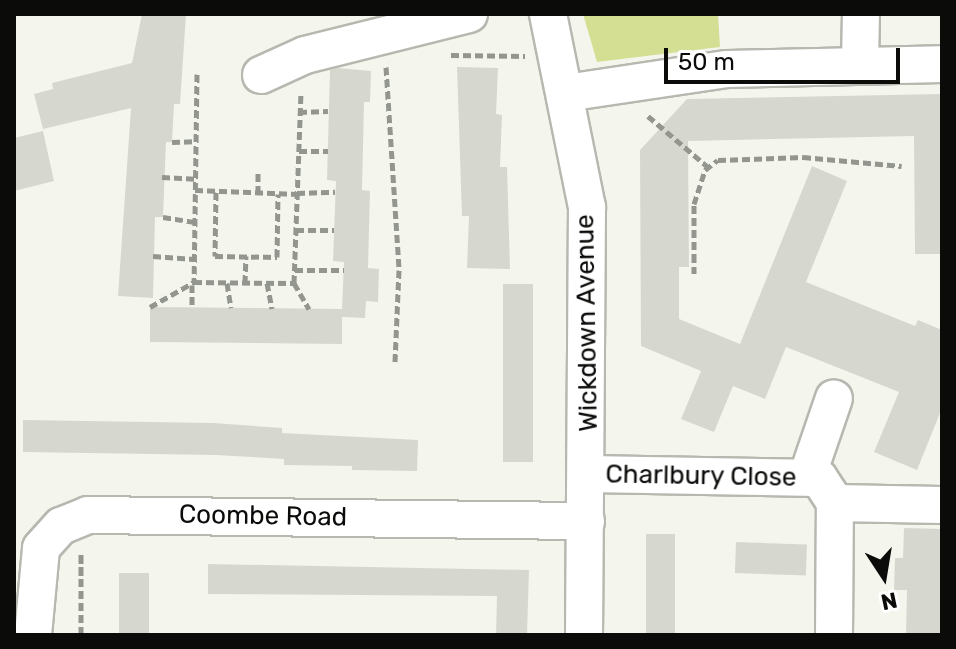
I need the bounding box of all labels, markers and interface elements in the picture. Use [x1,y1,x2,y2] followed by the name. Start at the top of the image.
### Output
[668,32,904,82] scale bar
[678,48,735,76] text: 50 m
[569,214,605,432] street label: Wickdown Avenue
[605,459,797,493] street label: Charlbury Close
[179,499,347,533] street label: Coombe Road
[844,537,924,617] north arrow
[879,586,900,616] text: N

